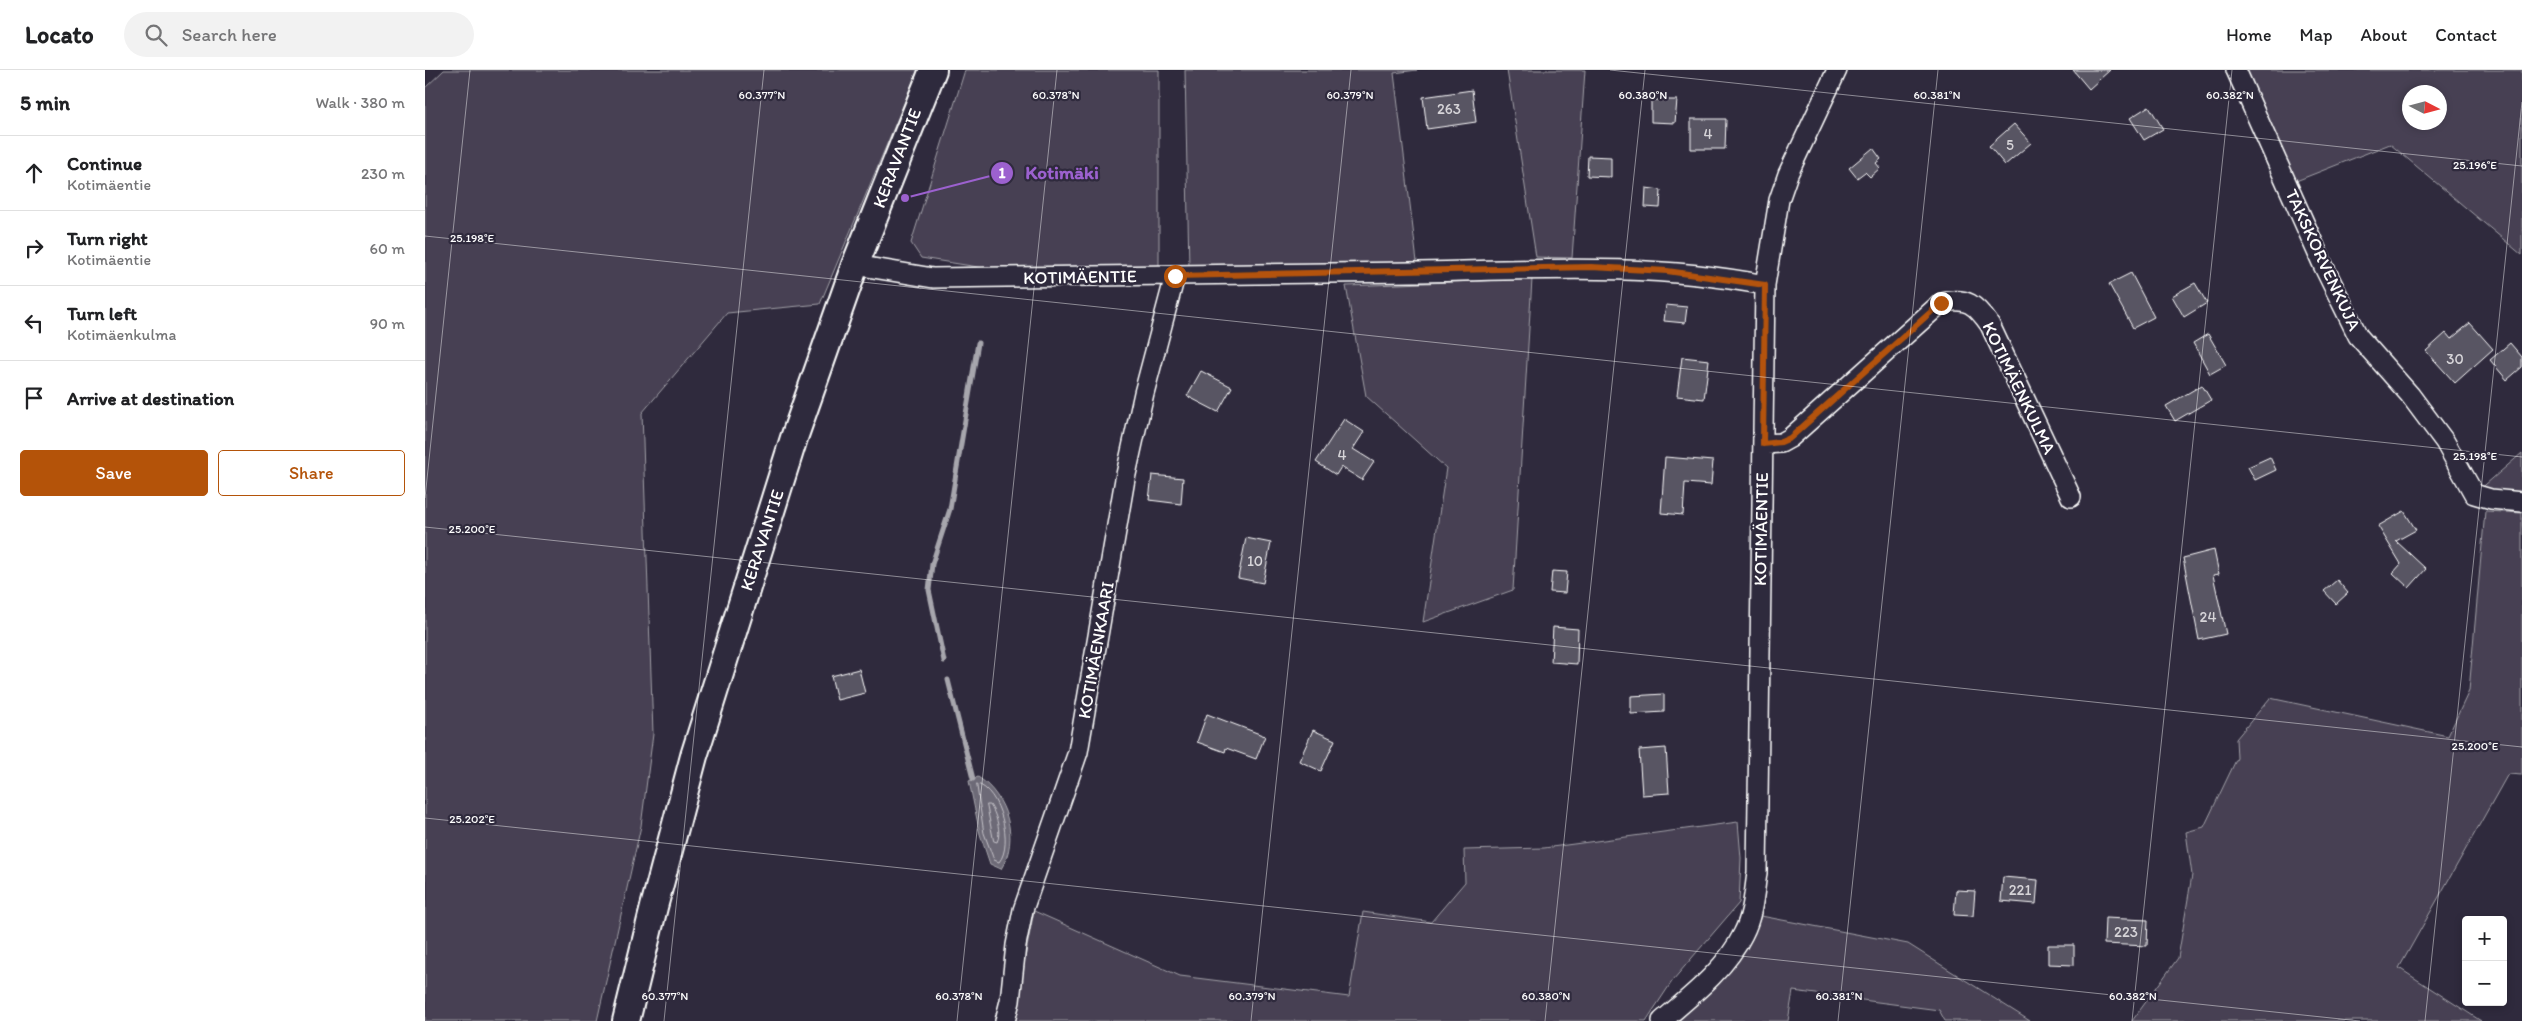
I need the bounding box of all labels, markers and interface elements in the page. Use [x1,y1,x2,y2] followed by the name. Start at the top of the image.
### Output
[124,12,474,57] search box
[25,20,94,49] text: Locato
[142,21,170,49] icon: search
[182,23,277,46] text: Search here
[2226,24,2272,46] text: Home
[2300,24,2333,46] text: Map
[2361,24,2407,46] text: About
[2435,24,2497,46] text: Contact
[2402,85,2447,130] north arrow
[739,88,785,102] text: 60.377°N
[1032,88,1080,102] text: 60.378°N
[1326,88,1374,102] text: 60.379°N
[1619,88,1667,102] text: 60.380°N
[1913,88,1961,102] text: 60.381°N
[2206,88,2254,102] text: 60.382°N
[20,90,70,115] text: 5 min
[315,93,405,112] text: Walk · 380 m
[1437,100,1461,118] house number: 263
[868,105,926,211] street label: KERAVANTIE
[1703,125,1713,143] house number: 4
[2006,136,2014,154] house number: 5
[67,152,142,175] text: Continue
[990,156,1108,190] callout: Kotimäki
[2453,158,2497,172] text: 25.196°E
[20,159,48,187] icon: ahead
[1025,161,1099,184] text: Kotimäki
[361,164,405,183] text: 230 m
[999,164,1006,182] text: 1
[67,175,151,194] text: Kotimäentie
[2280,186,2366,335] street label: TAKSKORVENKUJA
[67,227,148,250] text: Turn right
[450,231,494,245] text: 25.198°E
[20,234,48,262] icon: right
[370,239,405,258] text: 60 m
[67,250,151,269] text: Kotimäentie
[1023,265,1137,289] street label: KOTIMÄENTIE
[1164,265,1187,288] route start
[1930,292,1953,315] route end
[67,302,137,325] text: Turn left
[20,309,48,337] icon: left
[370,314,405,333] text: 90 m
[1977,318,2061,458] street label: KOTIMÄENKULMA
[67,325,176,344] text: Kotimäenkulma
[2446,350,2464,368] house number: 30
[20,384,48,412] icon: arrive
[67,387,234,410] text: Arrive at destination
[1337,446,1347,464] house number: 4
[2453,449,2497,463] text: 25.198°E
[20,450,208,496] button: Save
[218,450,405,496] button: Share
[1749,472,1773,586] street label: KOTIMÄENTIE
[735,487,789,593] street label: KERAVANTIE
[449,522,496,536] text: 25.200°E
[1247,552,1263,570] house number: 10
[1073,580,1119,720] street label: KOTIMÄENKAARI
[2200,608,2216,626] house number: 24
[2452,739,2499,753] text: 25.200°E
[449,812,495,826] text: 25.202°E
[2009,881,2031,899] house number: 221
[2462,916,2507,1006] map controls
[2462,916,2507,961] button: +
[2114,923,2138,941] house number: 223
[2462,961,2507,1006] button: −
[642,989,688,1003] text: 60.377°N
[935,989,983,1003] text: 60.378°N
[1228,989,1276,1003] text: 60.379°N
[1522,989,1570,1003] text: 60.380°N
[1815,989,1863,1003] text: 60.381°N
[2109,989,2157,1003] text: 60.382°N

